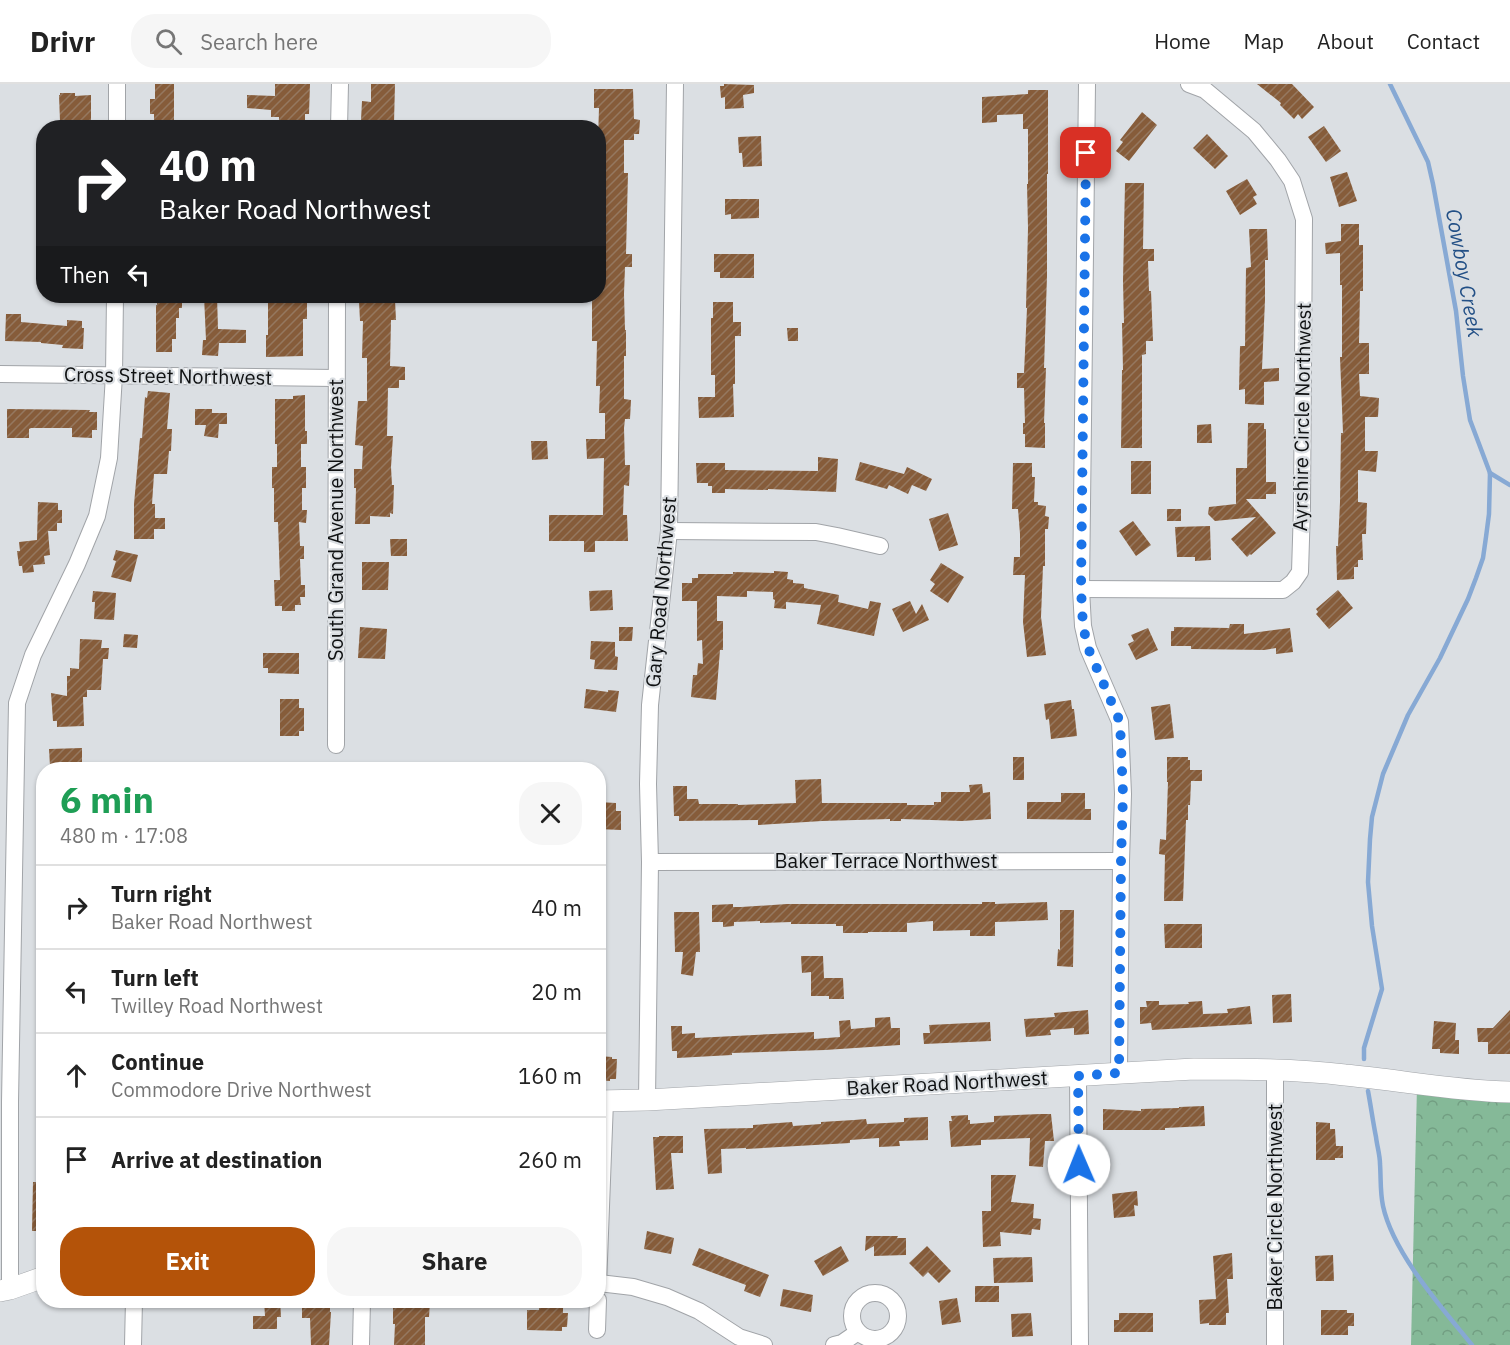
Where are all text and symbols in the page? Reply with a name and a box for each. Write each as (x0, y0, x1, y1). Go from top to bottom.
search box (131, 14, 551, 68)
text: Drivr (30, 23, 95, 60)
icon: search (152, 25, 185, 58)
text: Search here (200, 27, 318, 56)
text: Home (1154, 27, 1211, 55)
text: Map (1244, 27, 1284, 55)
text: About (1317, 27, 1374, 55)
text: Contact (1407, 27, 1480, 55)
pin (1060, 127, 1111, 178)
icon: arrive (1069, 136, 1102, 169)
text: 40 m (159, 138, 257, 193)
icon: right (60, 144, 138, 222)
text: Baker Road Northwest (159, 191, 431, 226)
water label: Cowboy Creek (1440, 206, 1490, 340)
icon: left (122, 258, 155, 291)
text: Then (60, 260, 110, 289)
street label: Ayrshire Circle Northwest (1286, 302, 1317, 532)
street label: Cross Street Northwest (64, 360, 272, 391)
street label: South Grand Avenue Northwest (322, 379, 349, 661)
street label: Gary Road Northwest (639, 495, 682, 688)
text: 6 min (60, 776, 154, 823)
button: close (519, 782, 582, 845)
text: 480 m · 17:08 (60, 822, 188, 849)
street label: Baker Terrace Northwest (775, 847, 997, 874)
text: Turn right (111, 879, 212, 908)
icon: right (60, 891, 93, 924)
text: 40 m (531, 893, 582, 922)
text: Baker Road Northwest (111, 908, 313, 935)
text: Turn left (111, 963, 199, 992)
icon: left (60, 975, 93, 1008)
text: 20 m (531, 977, 582, 1006)
text: Twilley Road Northwest (111, 992, 323, 1019)
text: Continue (111, 1047, 204, 1076)
icon: ahead (60, 1059, 93, 1092)
text: 160 m (518, 1061, 582, 1090)
street label: Baker Road Northwest (846, 1064, 1048, 1101)
text: Commodore Drive Northwest (111, 1076, 372, 1103)
street label: Baker Circle Northwest (1261, 1104, 1288, 1310)
position arrow (1047, 1133, 1111, 1197)
icon: arrive (60, 1143, 93, 1176)
text: Arrive at destination (111, 1145, 322, 1174)
text: 260 m (518, 1145, 582, 1174)
button: Exit (60, 1227, 315, 1296)
button: Share (327, 1227, 582, 1296)

